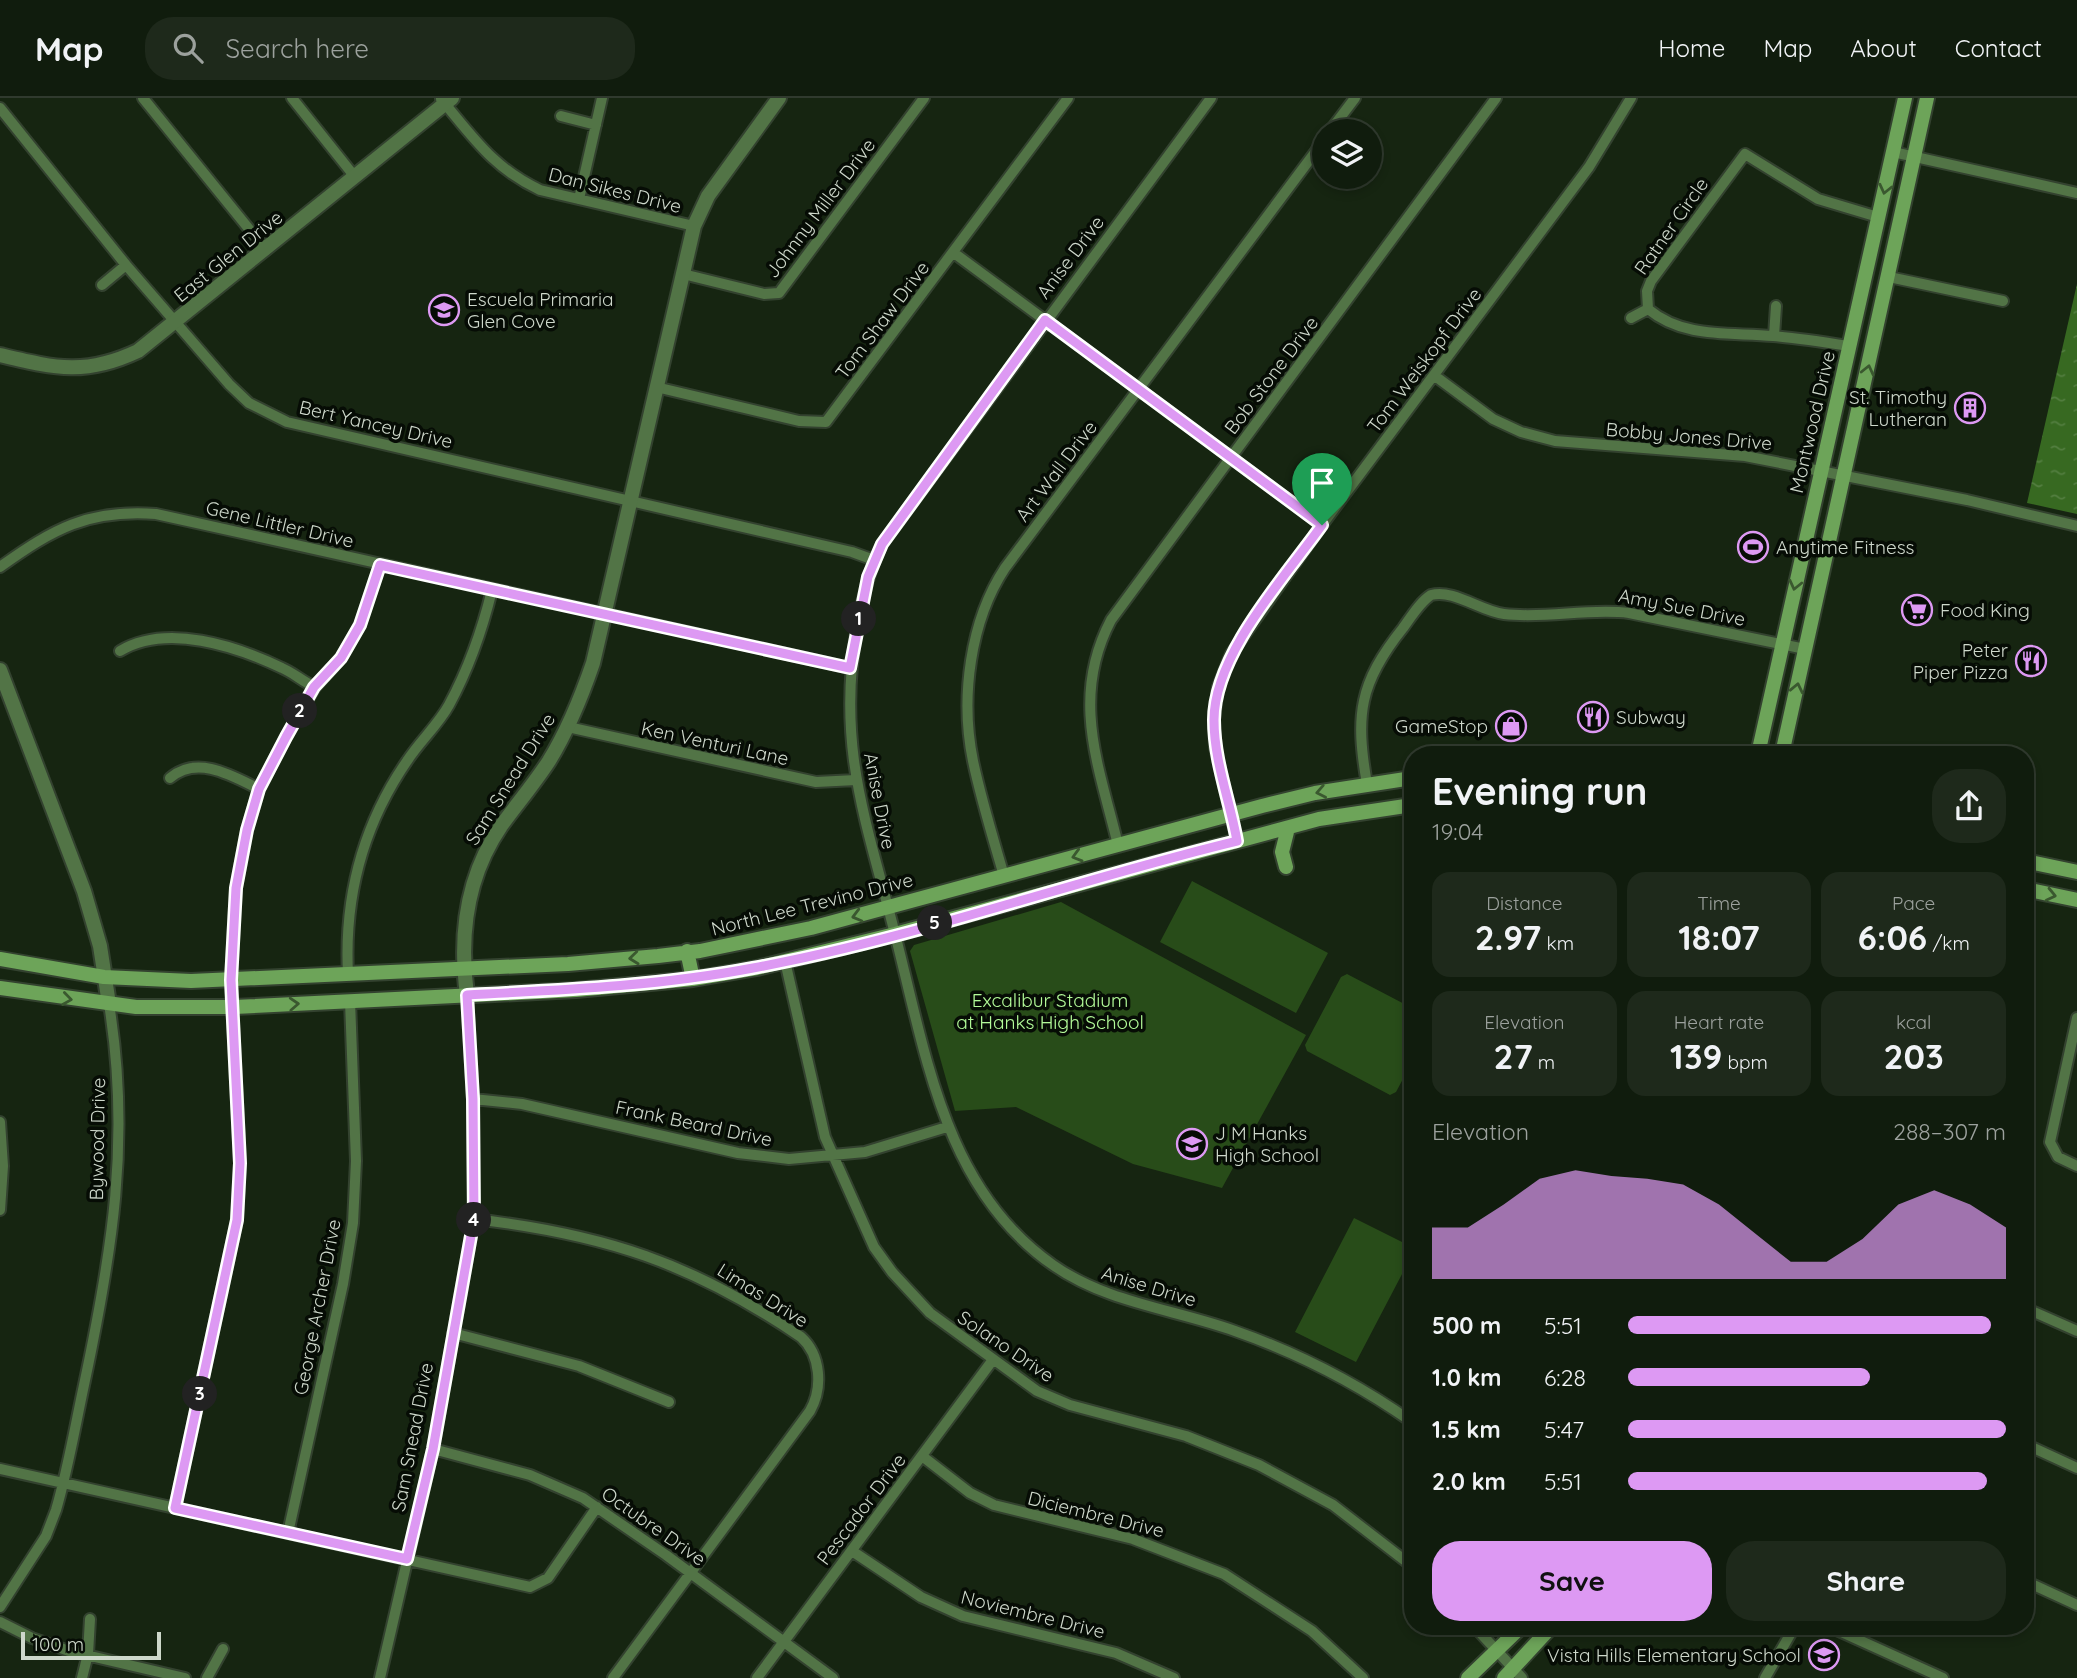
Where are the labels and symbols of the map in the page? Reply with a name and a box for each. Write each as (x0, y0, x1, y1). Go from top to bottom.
street label: Johnny Miller Drive (760, 134, 880, 282)
street label: Dan Sikes Drive (546, 162, 684, 218)
street label: Ratner Circle (1629, 173, 1713, 279)
one-way arrow (1878, 182, 1893, 194)
street label: East Glen Drive (169, 205, 287, 307)
street label: Anise Drive (1031, 211, 1109, 303)
street label: Tom Shaw Drive (830, 256, 934, 384)
street label: Tom Weiskopf Drive (1362, 283, 1486, 437)
place label: Escuela Primaria Glen Cove (467, 287, 614, 333)
school or university icon: Escuela Primaria Glen Cove (427, 293, 461, 327)
street label: Bob Stone Drive (1219, 311, 1323, 439)
street label: Montwood Drive (1784, 349, 1840, 495)
one-way arrow (1859, 364, 1874, 376)
place label: St. Timothy Lutheran (1849, 385, 1947, 431)
building icon: St. Timothy Lutheran (1953, 391, 1987, 425)
street label: Bert Yancey Drive (297, 395, 455, 453)
street label: Art Wall Drive (1010, 416, 1102, 526)
street label: Bobby Jones Drive (1605, 417, 1773, 455)
pin (1292, 453, 1352, 525)
street label: Gene Littler Drive (204, 495, 356, 553)
sports icon: Anytime Fitness (1736, 530, 1770, 564)
place label: Anytime Fitness (1776, 535, 1915, 559)
one-way arrow (1789, 579, 1804, 591)
street label: Amy Sue Drive (1617, 583, 1747, 631)
supermarket icon: Food King (1900, 593, 1934, 627)
place label: Food King (1940, 598, 2030, 622)
pin: 1 (842, 602, 876, 636)
place label: Peter Piper Pizza (1913, 638, 2009, 684)
restaurant icon: Peter Piper Pizza (2014, 644, 2048, 678)
one-way arrow (1788, 682, 1803, 694)
pin: 2 (282, 694, 318, 728)
restaurant icon: Subway (1576, 700, 1610, 734)
place label: Subway (1616, 705, 1686, 729)
street label: Sam Snead Drive (460, 709, 560, 849)
shop icon: GameStop (1494, 709, 1528, 743)
place label: GameStop (1395, 714, 1488, 738)
street label: Ken Venturi Lane (639, 716, 791, 770)
street label: Anise Drive (859, 751, 901, 851)
one-way arrow (1315, 784, 1327, 799)
one-way arrow (1071, 848, 1083, 863)
street label: North Lee Trevino Drive (709, 867, 915, 941)
one-way arrow (2045, 886, 2057, 901)
pin: 5 (918, 906, 953, 940)
one-way arrow (852, 908, 864, 922)
one-way arrow (629, 951, 640, 966)
park label: Excalibur Stadium at Hanks High School (956, 988, 1144, 1034)
one-way arrow (62, 991, 73, 1006)
one-way arrow (289, 997, 300, 1012)
street label: Bywood Drive (84, 1077, 110, 1201)
street label: Frank Beard Drive (613, 1095, 775, 1151)
place label: J M Hanks High School (1215, 1121, 1319, 1167)
school or university icon: J M Hanks High School (1175, 1127, 1209, 1161)
pin: 4 (456, 1202, 491, 1238)
street label: George Archer Drive (288, 1217, 346, 1397)
street label: Limas Drive (713, 1258, 813, 1332)
street label: Anise Drive (1099, 1260, 1199, 1312)
street label: Solano Drive (953, 1305, 1059, 1387)
street label: Sam Snead Drive (386, 1361, 438, 1513)
pin: 3 (182, 1376, 218, 1412)
street label: Pescador Drive (811, 1449, 911, 1569)
street label: Octubre Drive (597, 1481, 711, 1571)
street label: Diciembre Drive (1025, 1485, 1167, 1543)
street label: Noviembre Drive (959, 1585, 1107, 1643)
scale bar (21, 1629, 161, 1661)
school or university icon: Vista Hills Elementary School (1807, 1638, 1841, 1672)
place label: Vista Hills Elementary School (1547, 1643, 1801, 1667)

